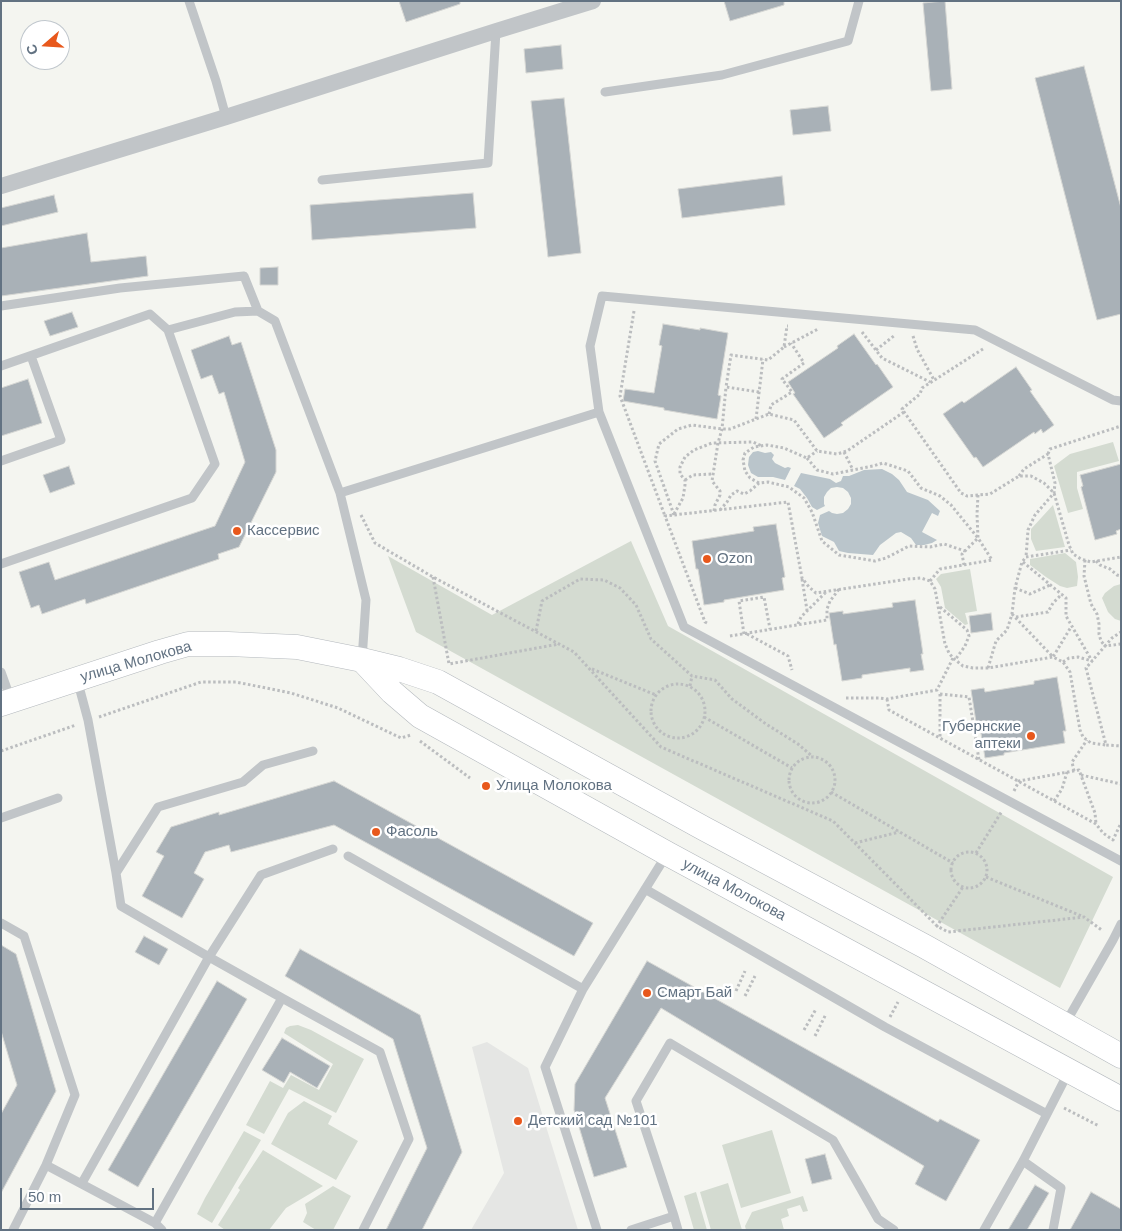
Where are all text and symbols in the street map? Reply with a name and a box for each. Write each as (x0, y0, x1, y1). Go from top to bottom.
north arrow (20, 20, 70, 70)
text: С (23, 42, 41, 57)
place label: Кассервис (247, 522, 320, 540)
marker: Кассервис (231, 525, 243, 537)
place label: Ozon (717, 550, 753, 568)
marker: Ozon (701, 553, 713, 565)
street label: улица Молокова (78, 638, 194, 686)
place label: Губернские аптеки (942, 718, 1021, 753)
marker: Губернские аптеки (1025, 730, 1037, 742)
place label: Улица Молокова (496, 777, 612, 795)
marker: Улица Молокова (480, 780, 492, 792)
place label: Фасоль (386, 823, 438, 841)
marker: Фасоль (370, 826, 382, 838)
street label: улица Молокова (679, 855, 789, 925)
place label: Смарт Бай (657, 984, 732, 1002)
marker: Смарт Бай (641, 987, 653, 999)
place label: Детский сад №101 (528, 1112, 658, 1130)
marker: Детский сад №101 (512, 1115, 524, 1127)
scale bar (22, 1178, 156, 1210)
text: 50 m (28, 1188, 61, 1205)

